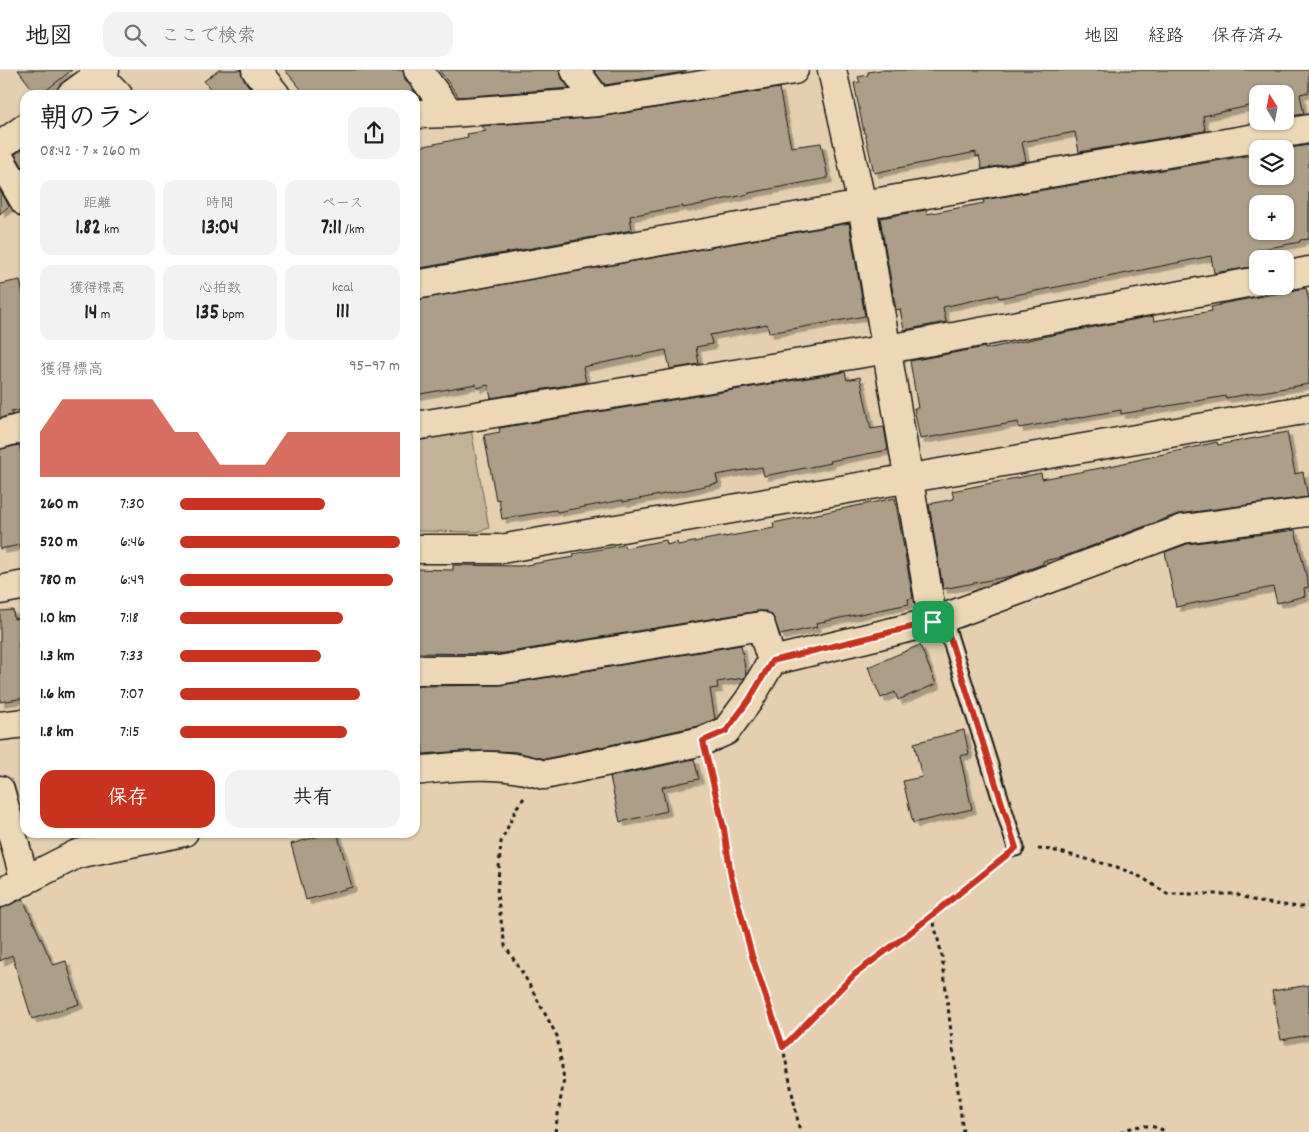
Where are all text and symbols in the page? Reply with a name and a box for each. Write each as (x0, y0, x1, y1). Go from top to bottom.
search box (103, 12, 453, 57)
text: 地図 (25, 21, 73, 55)
icon: search (121, 21, 149, 49)
text: ここで検索 (161, 24, 256, 51)
text: 地図 (1084, 25, 1120, 50)
text: 経路 (1148, 25, 1184, 50)
text: 保存済み (1212, 25, 1284, 50)
north arrow (1249, 85, 1294, 130)
map controls (1249, 85, 1294, 295)
text: 朝のラン (40, 101, 152, 141)
button: share (348, 107, 400, 159)
text: 08:42 · 7 × 260 m (40, 140, 140, 163)
button: layers (1249, 140, 1294, 185)
text: 距離 (83, 194, 111, 214)
text: 時間 (206, 194, 234, 214)
text: ペース (322, 194, 363, 214)
button: + (1249, 195, 1294, 240)
text: 1.82 (75, 214, 101, 244)
text: 13:04 (201, 214, 239, 244)
text: 7:11 (321, 214, 342, 244)
text: km (101, 220, 119, 240)
text: /km (342, 220, 364, 240)
button: − (1249, 250, 1294, 295)
text: kcal (332, 278, 353, 298)
text: 獲得標高 (69, 279, 125, 299)
text: 心拍数 (199, 279, 241, 299)
text: 111 (336, 298, 350, 328)
text: 14 (84, 299, 98, 329)
text: 135 (195, 299, 219, 329)
text: m (98, 305, 110, 325)
text: bpm (219, 305, 244, 325)
text: 95–97 m (349, 355, 400, 378)
text: 獲得標高 (40, 359, 104, 382)
text: 260 m (40, 493, 78, 516)
text: 7:30 (120, 493, 145, 516)
text: 520 m (40, 531, 78, 554)
text: 6:46 (120, 531, 145, 554)
text: 780 m (40, 569, 76, 592)
text: 6:49 (120, 569, 144, 592)
pin (912, 601, 954, 643)
text: 1.0 km (40, 607, 76, 630)
text: 7:18 (120, 607, 139, 630)
icon: arrive (919, 608, 947, 636)
text: 1.3 km (40, 645, 74, 668)
text: 7:33 (120, 645, 143, 668)
text: 1.6 km (40, 683, 75, 706)
text: 7:07 (120, 683, 144, 706)
text: 1.8 km (40, 721, 74, 744)
text: 7:15 (120, 721, 140, 744)
button: 保存 (40, 770, 215, 828)
button: 共有 (225, 770, 400, 828)

